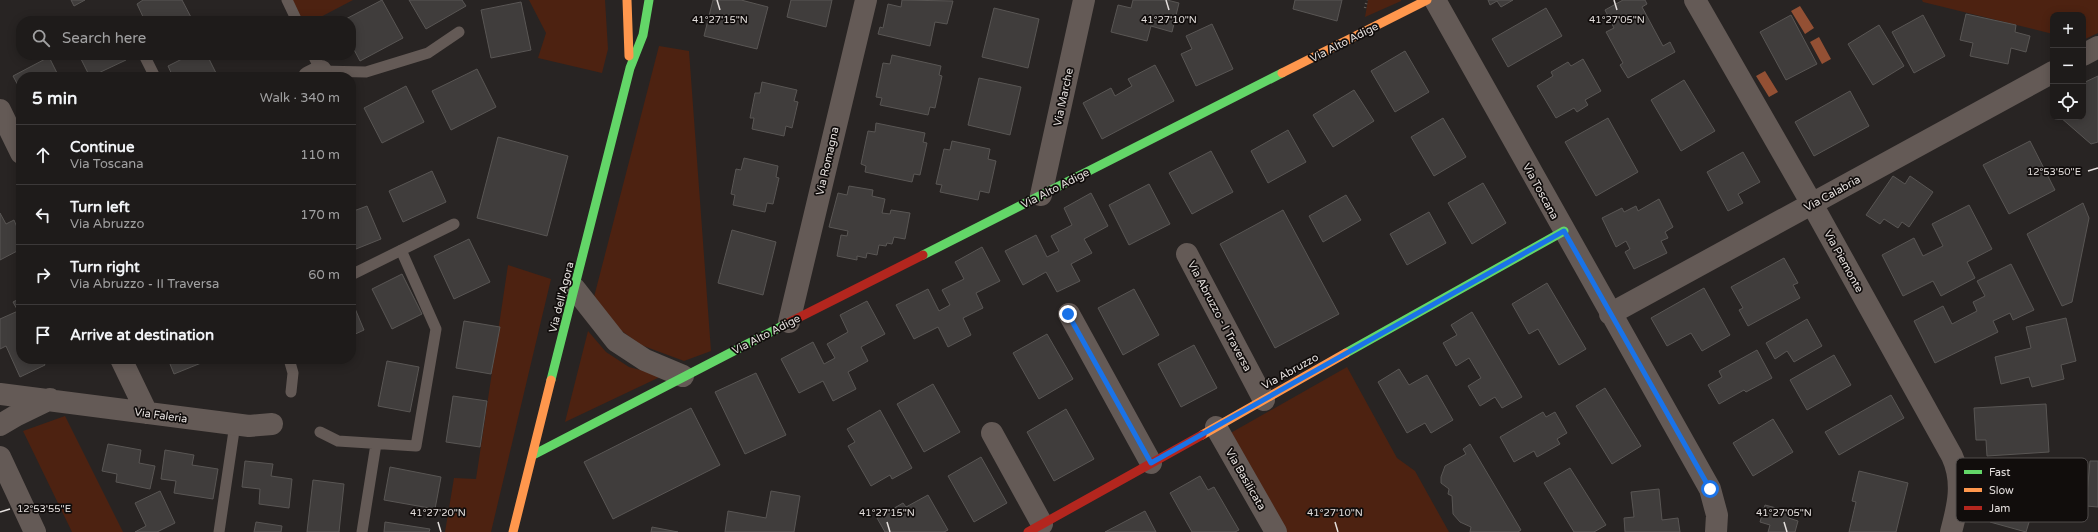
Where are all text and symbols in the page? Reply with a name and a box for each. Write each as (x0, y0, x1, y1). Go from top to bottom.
map controls (2050, 12, 2086, 120)
button: + (2050, 12, 2086, 48)
text: 41°27'15"N (692, 14, 748, 26)
text: 41°27'10"N (1141, 14, 1197, 26)
text: 41°27'05"N (1589, 14, 1645, 26)
search box (16, 16, 356, 60)
street label: Via Alto Adige (1308, 20, 1380, 65)
icon: search (30, 27, 52, 49)
text: Search here (62, 29, 146, 47)
button: − (2050, 48, 2086, 84)
street label: Via Marche (1051, 67, 1076, 127)
button: locate (2050, 84, 2086, 120)
text: 5 min (32, 88, 77, 109)
text: Walk · 340 m (260, 90, 340, 106)
street label: Via Romagna (813, 126, 842, 197)
text: Continue (70, 138, 134, 156)
icon: ahead (32, 144, 54, 166)
text: 110 m (300, 147, 340, 163)
text: Via Toscana (70, 156, 144, 172)
street label: Via Toscana (1520, 161, 1561, 222)
street label: Via Alto Adige (1019, 166, 1091, 211)
text: 12°53'50"E (2027, 166, 2081, 178)
street label: Via Calabria (1802, 173, 1863, 214)
text: Turn left (70, 198, 130, 216)
icon: left (32, 204, 54, 226)
text: 170 m (300, 207, 340, 223)
text: Via Abruzzo (70, 216, 144, 232)
street label: Via Piemonte (1821, 228, 1866, 295)
text: Turn right (70, 258, 140, 276)
street label: Via Abruzzo - I Traversa (1185, 259, 1254, 374)
street label: Via dell'Agora (546, 260, 577, 334)
icon: right (32, 264, 54, 286)
text: 60 m (308, 267, 340, 283)
text: Via Abruzzo - II Traversa (70, 276, 219, 292)
route end (1059, 305, 1077, 323)
street label: Via Alto Adige (730, 312, 802, 357)
icon: arrive (32, 324, 54, 346)
text: Arrive at destination (70, 326, 214, 344)
street label: Via Abruzzo (1260, 350, 1321, 392)
street label: Via Faleria (134, 405, 188, 426)
street label: Via Basilicata (1223, 446, 1268, 512)
legend (1956, 458, 2088, 522)
text: Fast (1989, 466, 2010, 479)
route start (1701, 480, 1719, 498)
text: Slow (1989, 484, 2014, 497)
text: Jam (1989, 502, 2010, 515)
text: 12°53'55"E (17, 503, 71, 515)
text: 41°27'20"N (410, 507, 466, 519)
text: 41°27'15"N (859, 507, 915, 519)
text: 41°27'10"N (1307, 507, 1363, 519)
text: 41°27'05"N (1756, 507, 1812, 519)

